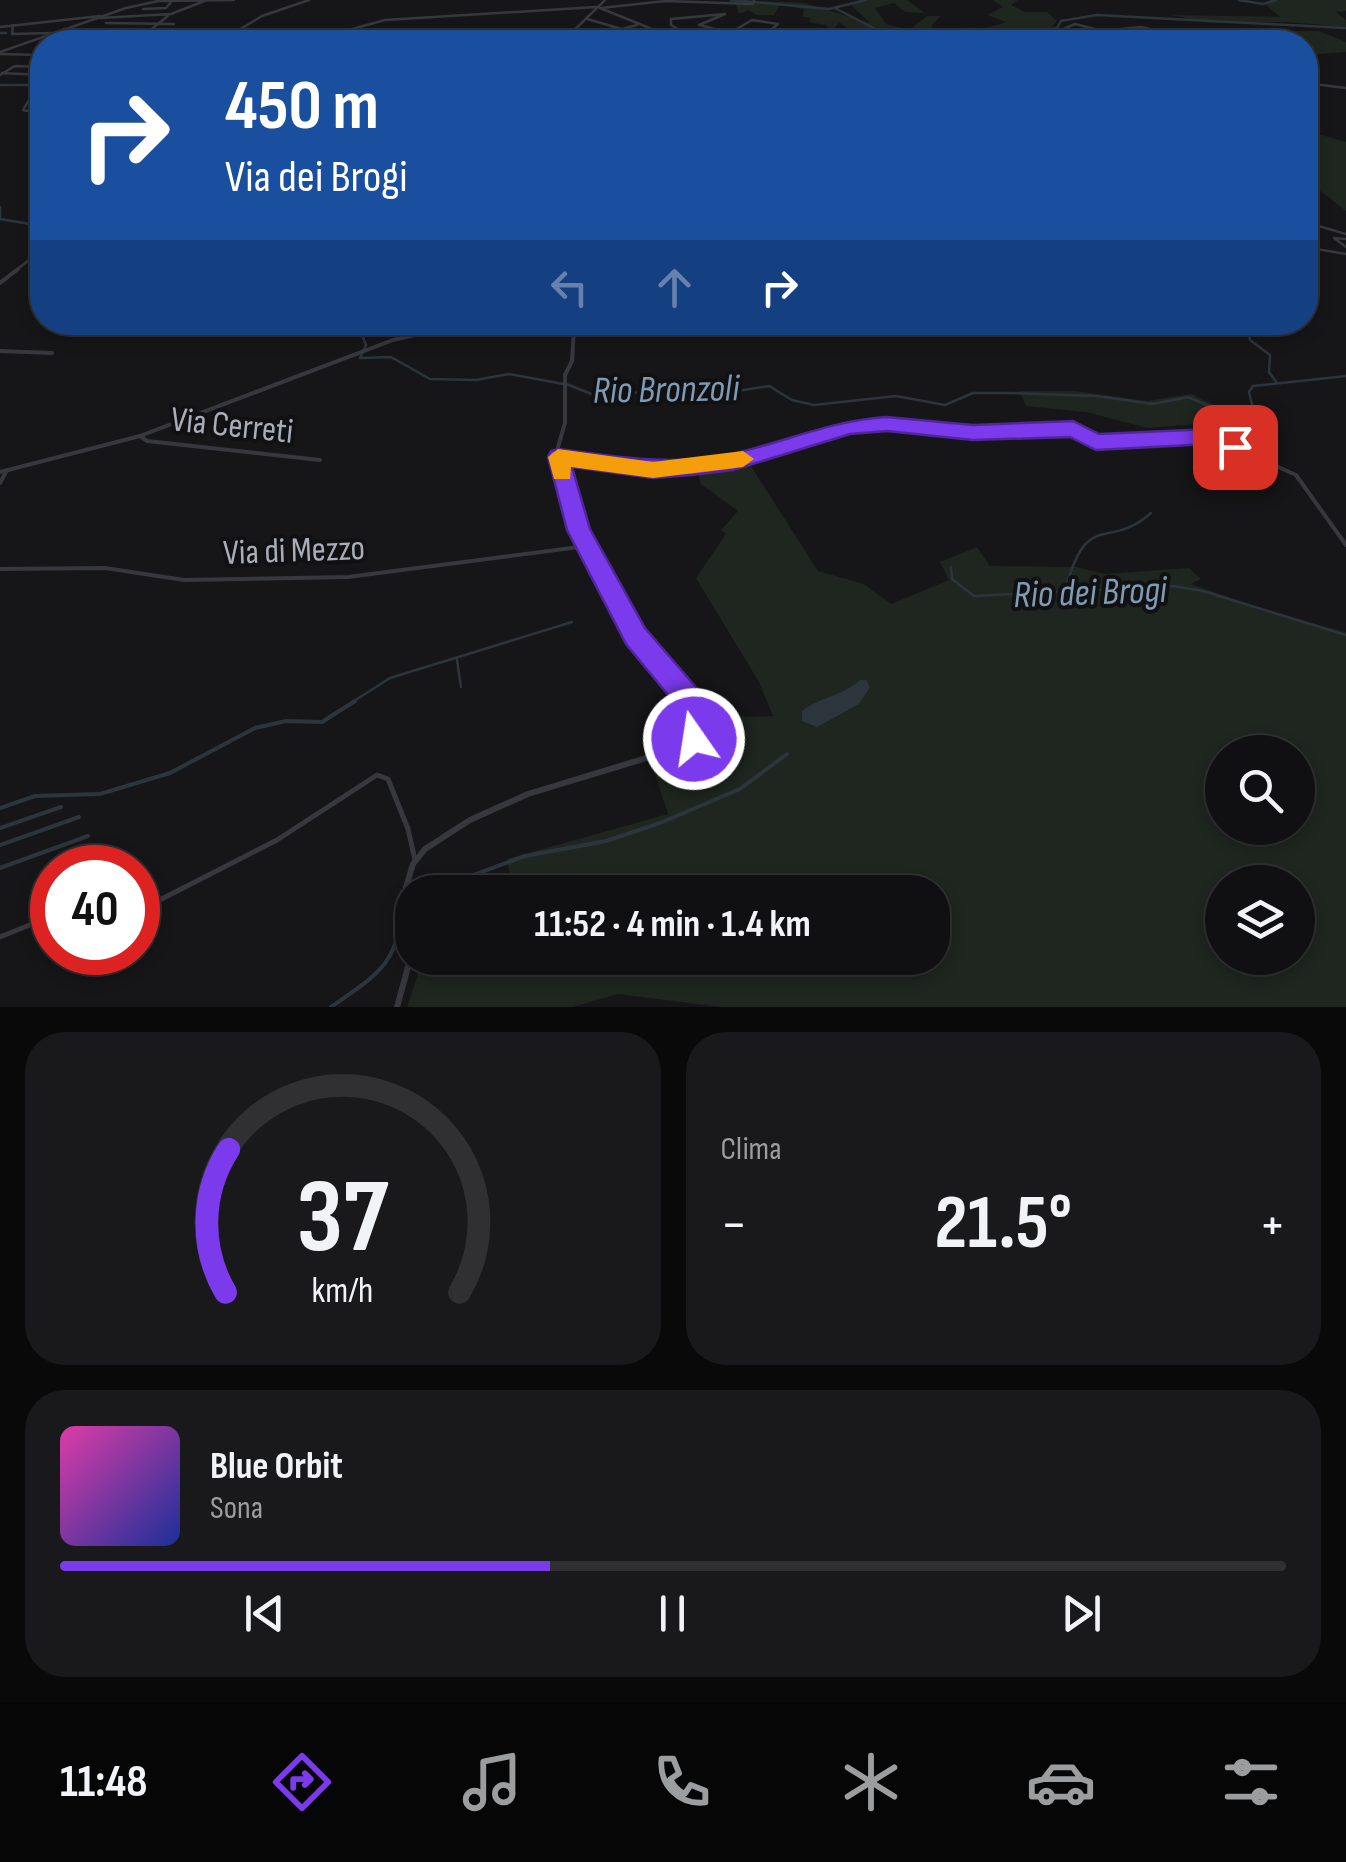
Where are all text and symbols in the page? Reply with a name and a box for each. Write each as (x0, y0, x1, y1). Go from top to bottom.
text: 450 m (225, 65, 379, 149)
icon: right (60, 70, 190, 200)
text: Via dei Brogi (225, 150, 408, 205)
icon: left (542, 260, 597, 315)
icon: ahead (647, 260, 702, 315)
icon: right (752, 260, 807, 315)
water label: Rio Bronzoli (592, 366, 741, 414)
street label: Via Cerreti (169, 398, 295, 454)
pin (1193, 405, 1278, 490)
icon: arrive (1208, 420, 1263, 475)
street label: Via di Mezzo (222, 527, 366, 575)
water label: Rio dei Brogi (1013, 568, 1168, 618)
position arrow (642, 687, 746, 791)
map controls (1205, 735, 1315, 975)
button: search (1205, 735, 1315, 845)
speed limit sign: 40 (30, 845, 160, 975)
button: layers (1205, 865, 1315, 975)
text: 11:52 · 4 min · 1.4 km (534, 902, 811, 947)
text: Clima (721, 1130, 781, 1169)
text: 37 (297, 1156, 389, 1281)
text: 21.5° (934, 1179, 1072, 1270)
text: − (721, 1192, 747, 1259)
text: + (1259, 1192, 1286, 1259)
text: km/h (312, 1270, 374, 1313)
text: Blue Orbit (210, 1444, 343, 1489)
text: Sona (210, 1489, 263, 1528)
icon: previous (237, 1586, 292, 1641)
icon: pause (645, 1586, 700, 1641)
icon: next (1054, 1586, 1109, 1641)
icon: directions (267, 1747, 337, 1817)
icon: music (457, 1747, 527, 1817)
icon: phone (647, 1747, 717, 1817)
icon: climate (836, 1747, 906, 1817)
icon: car (1026, 1747, 1096, 1817)
icon: filters (1216, 1747, 1286, 1817)
text: 11:48 (60, 1755, 147, 1810)

